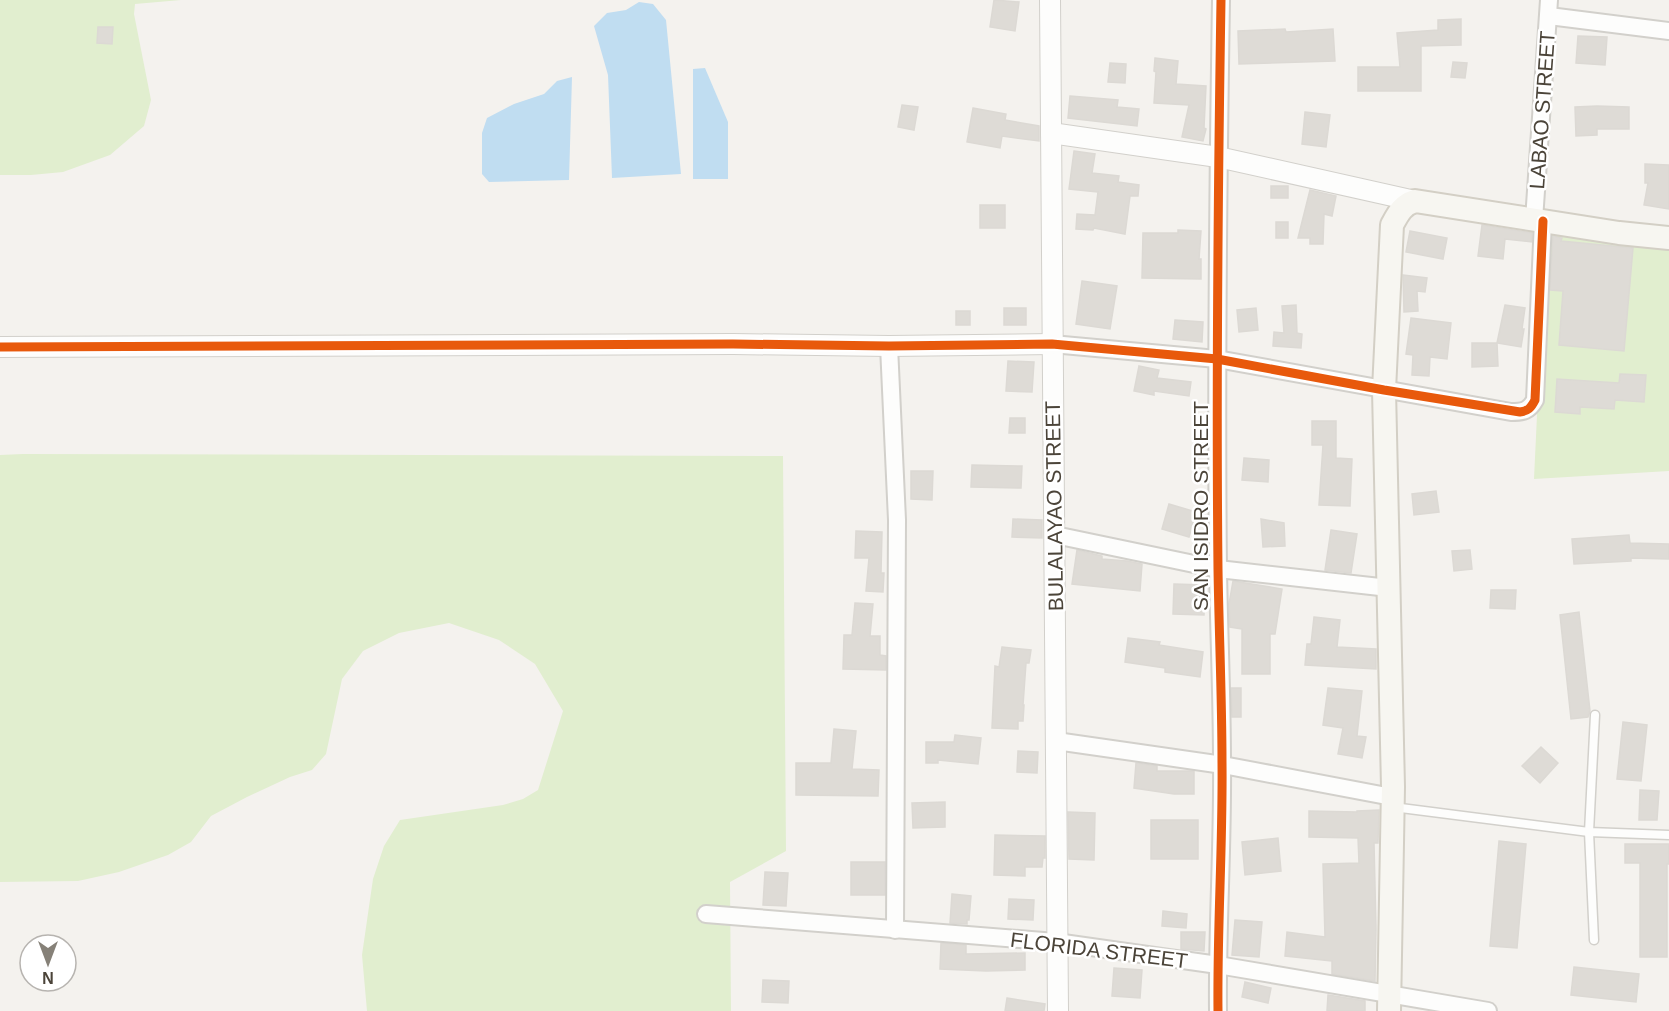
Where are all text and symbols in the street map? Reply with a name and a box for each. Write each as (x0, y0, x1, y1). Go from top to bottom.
street label: LABAO STREET (1525, 30, 1559, 190)
street label: BULALAYAO STREET (1041, 400, 1067, 611)
street label: SAN ISIDRO STREET (1189, 401, 1212, 611)
street label: FLORIDA STREET (1009, 928, 1189, 972)
north arrow (18, 933, 78, 993)
text: N (42, 969, 54, 986)

